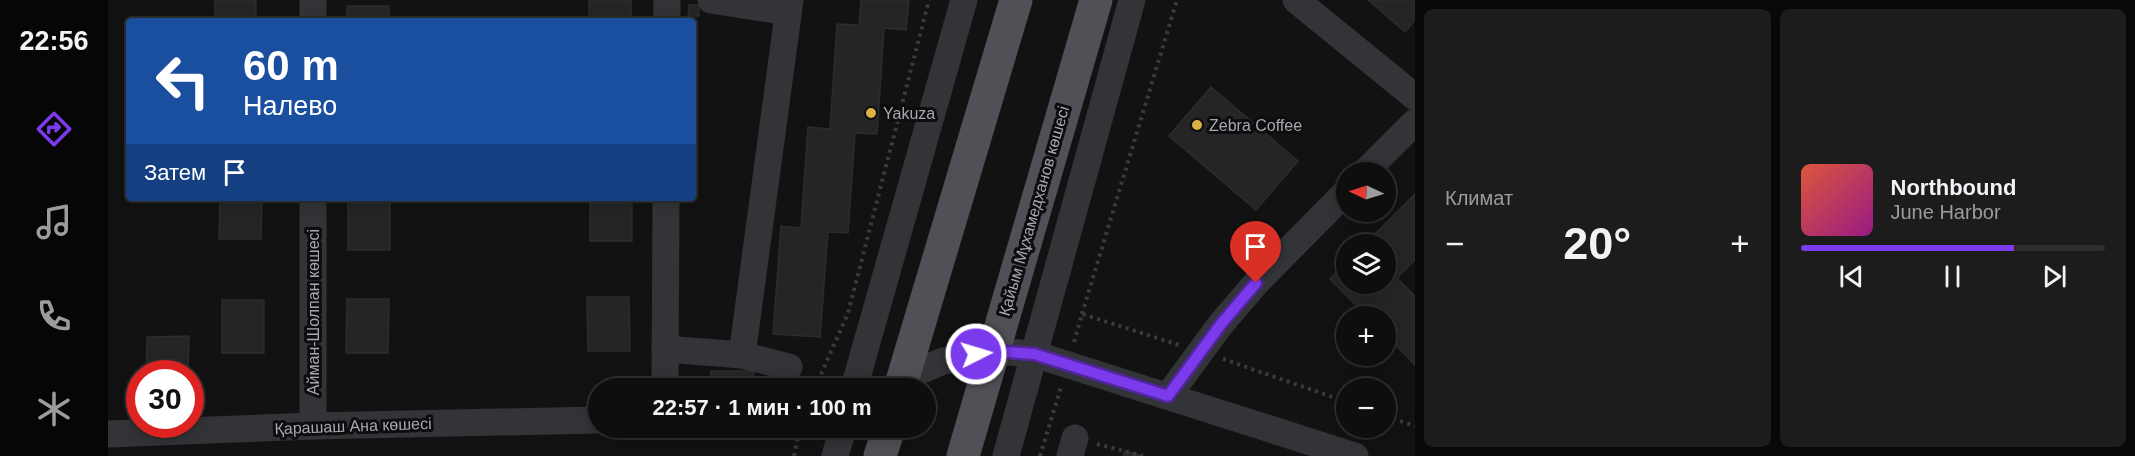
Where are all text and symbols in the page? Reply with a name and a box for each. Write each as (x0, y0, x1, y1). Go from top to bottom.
text: 22:56 (19, 26, 89, 56)
icon: left (144, 42, 222, 120)
text: 60 m (243, 42, 339, 89)
text: Налево (243, 91, 337, 121)
street label: Қайым Мұхамедханов көшесі (996, 104, 1072, 318)
place label: Yakuza (883, 105, 935, 122)
marker: Yakuza (864, 106, 878, 120)
icon: directions (33, 108, 75, 150)
place label: Zebra Coffee (1209, 117, 1302, 134)
marker: Zebra Coffee (1190, 118, 1204, 132)
icon: arrive (218, 156, 251, 189)
text: Затем (144, 160, 206, 185)
north arrow (1336, 162, 1396, 222)
map controls (1336, 162, 1396, 438)
text: Northbound (1891, 175, 2016, 200)
text: Климат (1445, 187, 1513, 209)
icon: music (33, 201, 75, 243)
text: June Harbor (1891, 201, 2001, 223)
text: 20° (1563, 218, 1631, 269)
pin (1230, 221, 1281, 283)
text: − (1445, 225, 1464, 262)
text: + (1730, 225, 1750, 262)
street label: Айман-Шолпан көшесі (305, 229, 322, 395)
icon: arrive (1239, 230, 1272, 263)
button: layers (1336, 234, 1396, 294)
icon: previous (1835, 260, 1868, 293)
icon: pause (1936, 260, 1969, 293)
icon: next (2038, 260, 2071, 293)
icon: phone (33, 295, 75, 337)
button: + (1336, 306, 1396, 366)
position arrow (944, 322, 1008, 386)
speed limit sign: 30 (126, 360, 204, 438)
button: − (1336, 378, 1396, 438)
icon: climate (33, 388, 75, 430)
text: 22:57 · 1 мин · 100 m (652, 395, 872, 420)
street label: Қарашаш Ана көшесі (274, 415, 432, 437)

